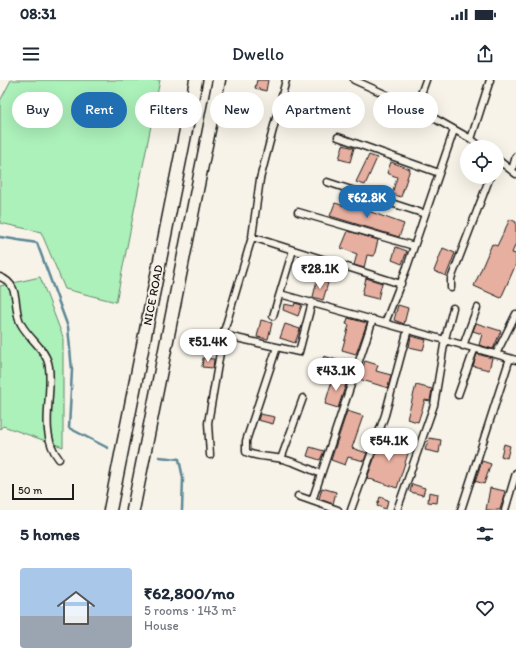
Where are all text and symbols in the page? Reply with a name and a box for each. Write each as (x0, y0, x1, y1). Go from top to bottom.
text: 08:31 (20, 5, 56, 23)
icon: menu (20, 43, 42, 65)
text: Dwello (232, 43, 284, 65)
icon: share (474, 43, 496, 65)
chip: Buy (12, 92, 63, 128)
chip: Rent (71, 92, 127, 128)
chip: Filters (135, 92, 202, 128)
chip: New (210, 92, 264, 128)
chip: Apartment (272, 92, 365, 128)
chip: House (373, 92, 438, 128)
map controls (460, 140, 504, 184)
button: locate (460, 140, 504, 184)
pin: ₹62.8K (334, 185, 400, 219)
text: ₹62.8K (348, 190, 386, 205)
pin: ₹28.1K (287, 256, 353, 290)
text: ₹28.1K (301, 261, 339, 276)
street label: NICE ROAD (140, 263, 166, 326)
pin: ₹51.4K (175, 329, 241, 363)
text: ₹51.4K (189, 334, 227, 349)
pin: ₹43.1K (303, 358, 369, 392)
text: ₹43.1K (317, 363, 355, 378)
pin: ₹54.1K (356, 428, 422, 462)
text: ₹54.1K (370, 433, 408, 448)
scale bar (12, 482, 74, 501)
text: 50 m (18, 484, 42, 497)
icon: filters (474, 523, 496, 545)
text: 5 homes (20, 524, 80, 544)
text: ₹62,800/mo (144, 583, 235, 603)
icon: home (52, 584, 100, 632)
icon: heart (474, 597, 496, 619)
text: 5 rooms · 143 m² (144, 603, 236, 618)
text: House (144, 618, 179, 633)

